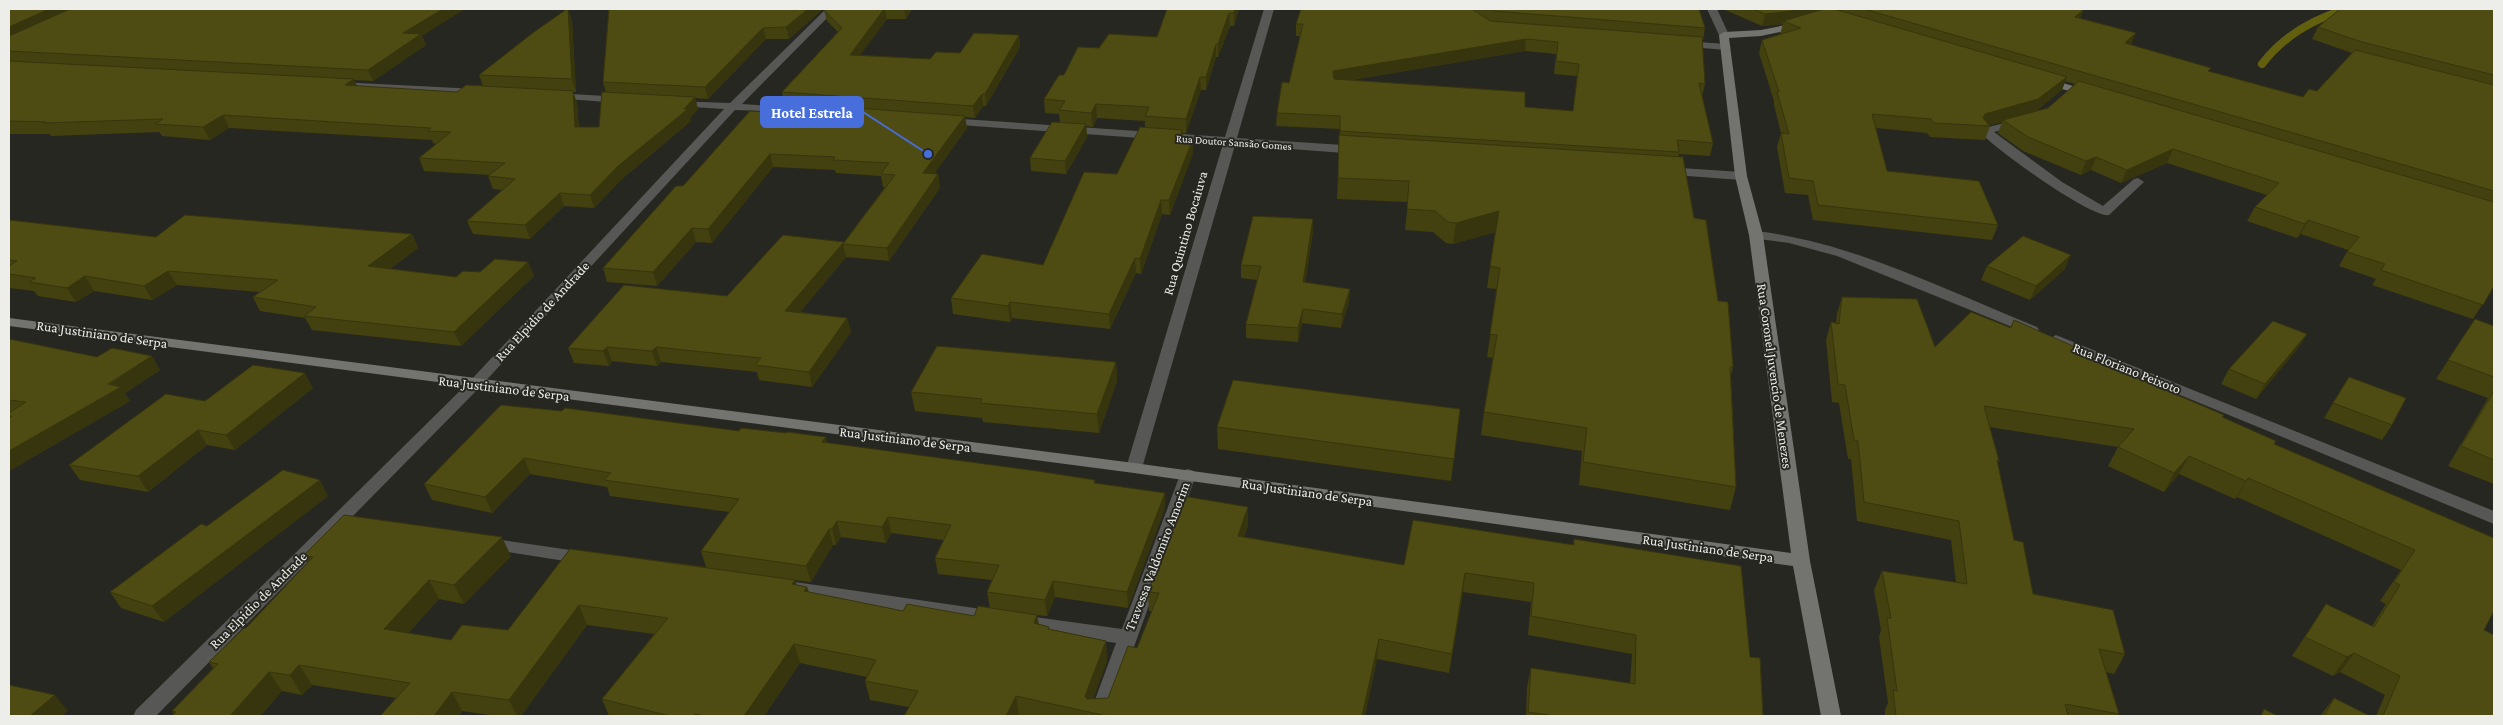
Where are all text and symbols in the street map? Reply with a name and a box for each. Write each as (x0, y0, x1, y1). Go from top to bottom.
callout: Hotel Estrela (761, 97, 863, 127)
text: Hotel Estrela (771, 105, 854, 121)
street label: Rua Doutor Sansão Gomes (1176, 132, 1292, 152)
street label: Rua Quintino Bocaiuva (1160, 169, 1211, 297)
street label: Rua Elpidio de Andrade (492, 258, 592, 364)
street label: Rua Coronel Juvencio de Menezes (1754, 282, 1796, 470)
street label: Rua Justiniano de Serpa (36, 317, 169, 351)
street label: Rua Floriano Peixoto (2071, 339, 2183, 397)
street label: Rua Justiniano de Serpa (438, 372, 571, 404)
street label: Rua Justiniano de Serpa (839, 423, 972, 455)
street label: Rua Justiniano de Serpa (1241, 475, 1374, 509)
street label: Travessa Valdomiro Amorim (1121, 479, 1193, 633)
street label: Rua Justiniano de Serpa (1642, 531, 1775, 565)
street label: Rua Elpidio de Andrade (206, 548, 310, 652)

